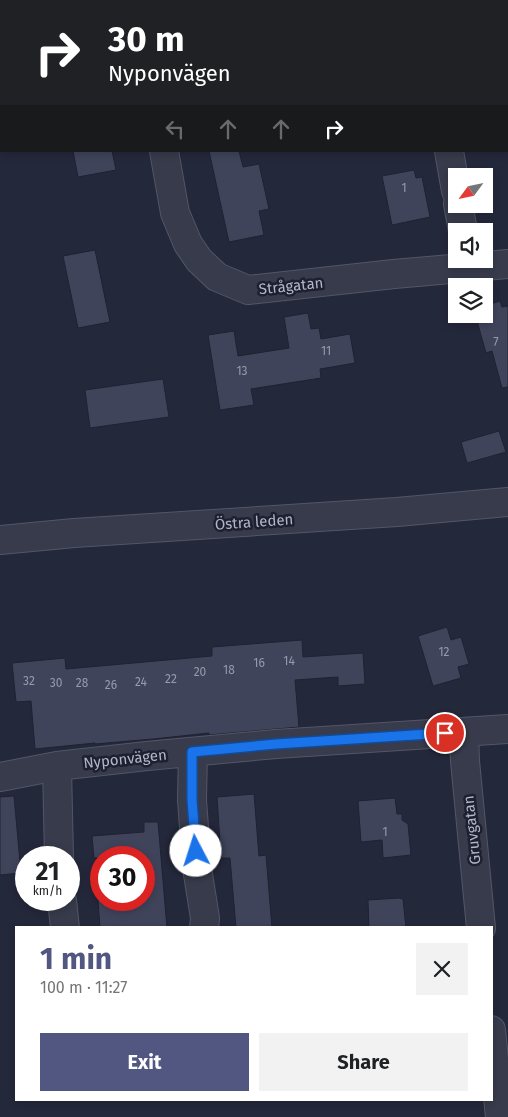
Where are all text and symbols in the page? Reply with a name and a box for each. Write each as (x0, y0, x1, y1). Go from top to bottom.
text: 30 m (108, 18, 185, 60)
icon: right (25, 20, 90, 85)
text: Nyponvägen (108, 60, 231, 87)
icon: left (161, 115, 189, 143)
icon: ahead (214, 115, 242, 143)
icon: ahead (267, 115, 295, 143)
icon: right (320, 115, 348, 143)
north arrow (448, 168, 492, 212)
map controls (448, 168, 493, 323)
house number: 1 (401, 181, 407, 195)
button: sound (448, 223, 493, 268)
street label: Strågatan (258, 274, 324, 298)
button: layers (448, 278, 493, 323)
house number: 7 (493, 335, 499, 349)
house number: 11 (321, 344, 331, 358)
house number: 13 (236, 364, 248, 378)
street label: Östra leden (214, 510, 294, 534)
house number: 12 (438, 645, 450, 659)
house number: 14 (283, 654, 295, 668)
house number: 16 (253, 656, 265, 670)
house number: 18 (223, 663, 235, 677)
house number: 20 (194, 665, 207, 679)
house number: 22 (165, 672, 177, 686)
house number: 32 (23, 674, 35, 688)
house number: 24 (135, 675, 148, 689)
house number: 30 (50, 676, 63, 690)
house number: 28 (76, 676, 89, 690)
house number: 26 (105, 678, 117, 692)
pin (424, 712, 466, 754)
icon: arrive (431, 719, 459, 747)
street label: Nyponvägen (82, 746, 168, 772)
street label: Gruvgatan (459, 795, 485, 865)
position arrow (169, 824, 221, 876)
house number: 1 (382, 825, 388, 839)
speed limit sign: 30 (90, 846, 155, 911)
text: 21 (36, 857, 59, 887)
text: km/h (33, 884, 62, 898)
text: 1 min (40, 941, 112, 977)
button: close (416, 943, 468, 995)
text: 100 m · 11:27 (40, 978, 127, 997)
button: Exit (40, 1033, 249, 1091)
button: Share (259, 1033, 468, 1091)

